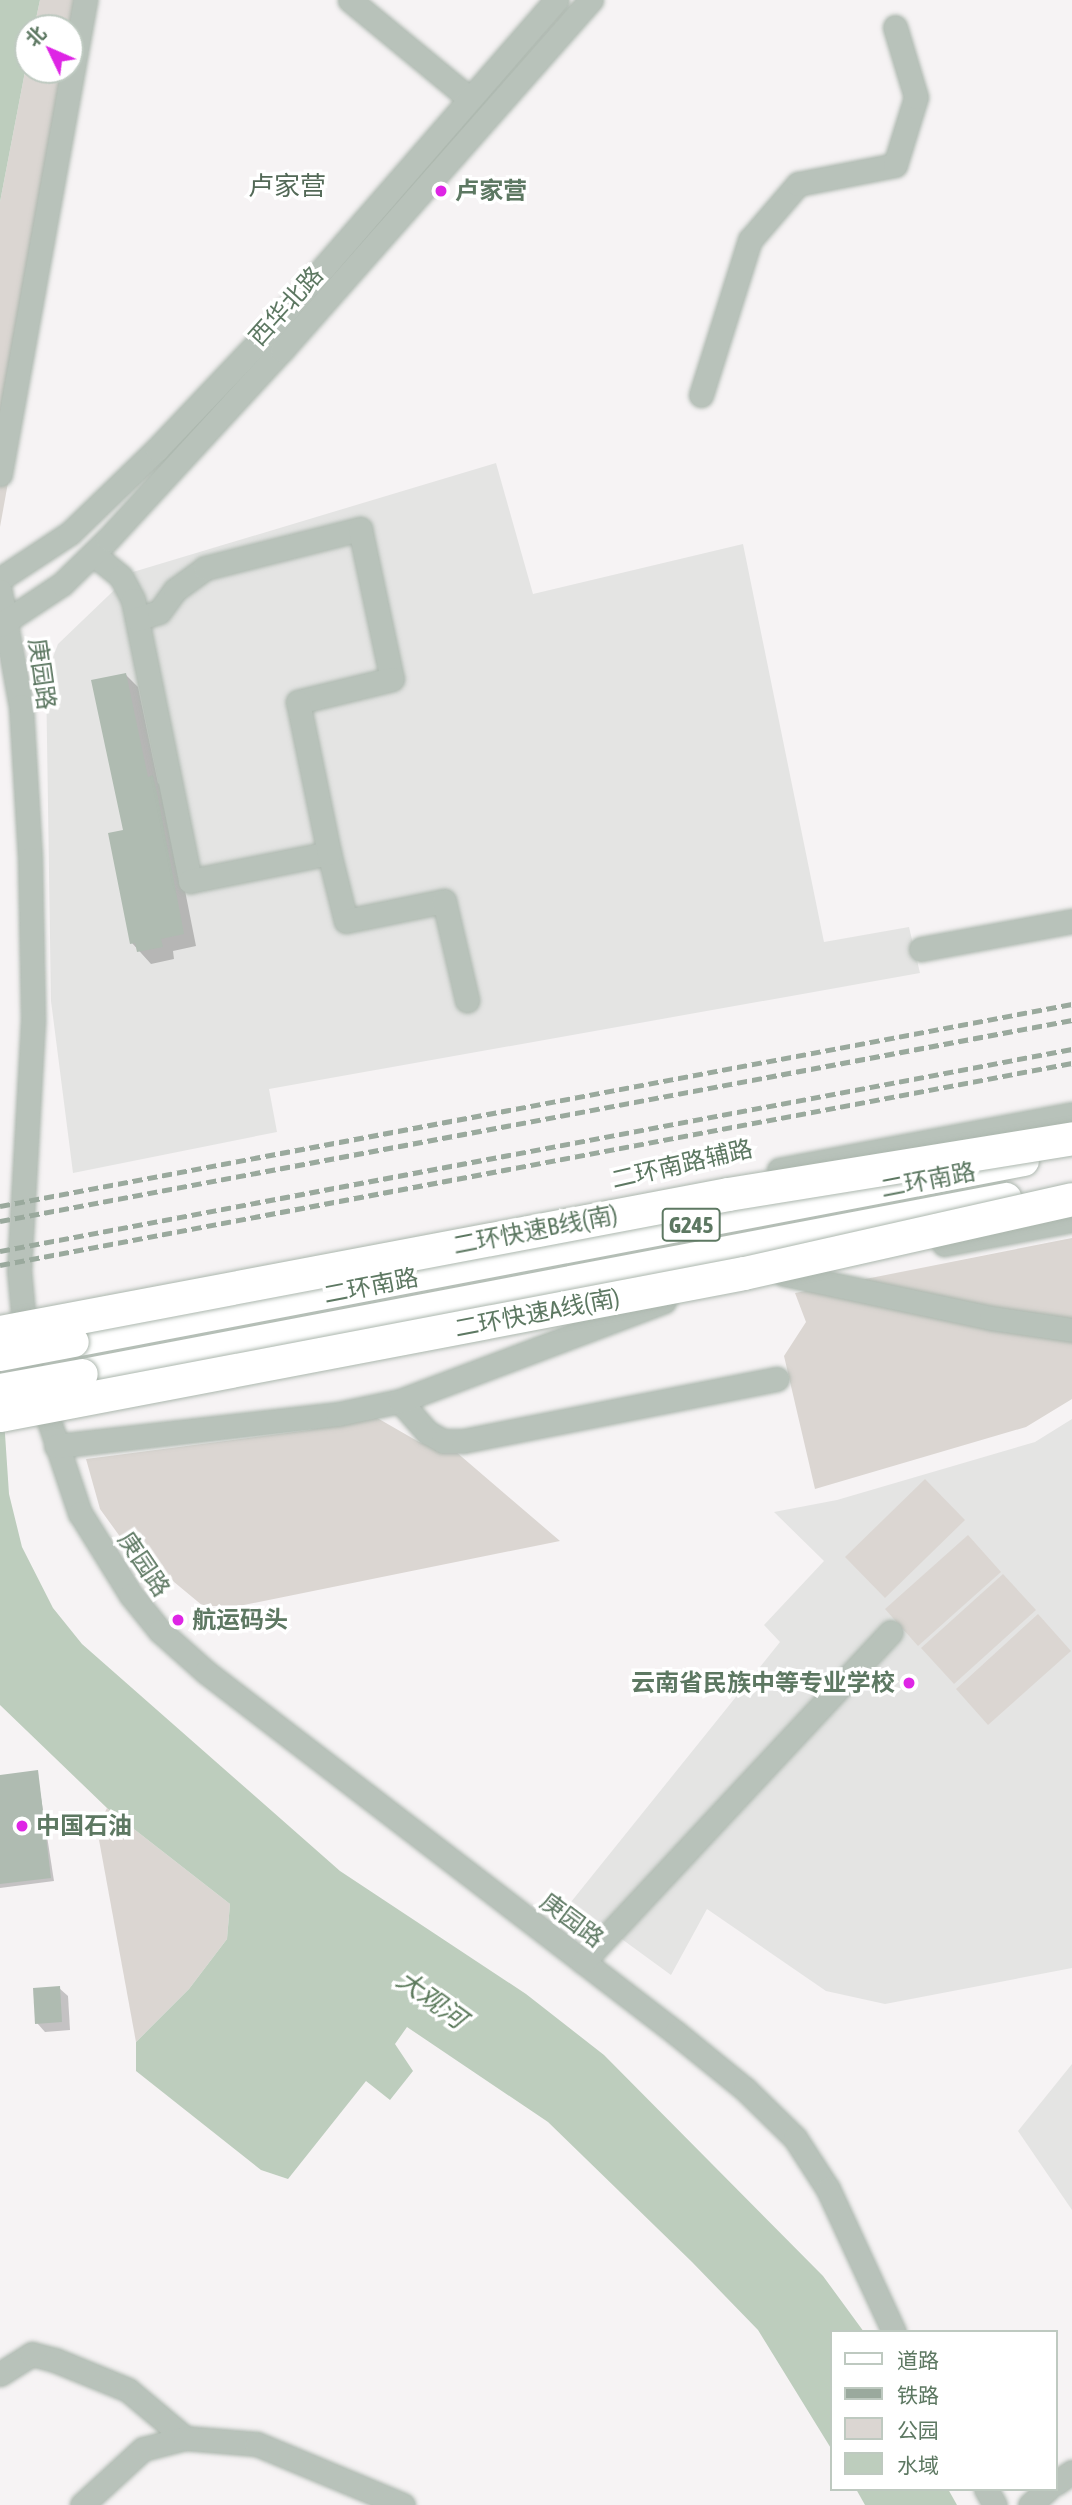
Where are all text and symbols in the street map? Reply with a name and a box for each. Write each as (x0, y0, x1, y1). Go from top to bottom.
north arrow (14, 14, 84, 84)
text: 北 (21, 21, 50, 50)
district label: 卢家营 (248, 171, 326, 203)
place label: 卢家营 (455, 177, 527, 205)
marker: 卢家营 (433, 183, 449, 199)
street label: 西华北路 (243, 261, 329, 351)
street label: 庚园路 (23, 636, 61, 712)
street label: 二环南路辅路 (609, 1134, 755, 1194)
street label: 二环南路 (878, 1157, 978, 1203)
street label: 二环快速B线(南) (450, 1200, 620, 1260)
road number: G245 (661, 1206, 721, 1244)
street label: 二环南路 (321, 1263, 421, 1309)
street label: 二环快速A线(南) (452, 1283, 622, 1343)
street label: 庚园路 (112, 1526, 176, 1602)
place label: 航运码头 (192, 1606, 288, 1634)
marker: 航运码头 (170, 1612, 186, 1628)
place label: 云南省民族中等专业学校 (631, 1669, 895, 1697)
marker: 云南省民族中等专业学校 (901, 1675, 917, 1691)
place label: 中国石油 (36, 1812, 132, 1840)
marker: 中国石油 (14, 1818, 30, 1834)
street label: 庚园路 (535, 1887, 609, 1953)
water label: 大观河 (390, 1964, 472, 2036)
legend (830, 2330, 1058, 2491)
text: 道路 (897, 2348, 939, 2372)
text: 铁路 (897, 2383, 939, 2407)
text: 公园 (897, 2418, 939, 2442)
text: 水域 (897, 2453, 939, 2477)

